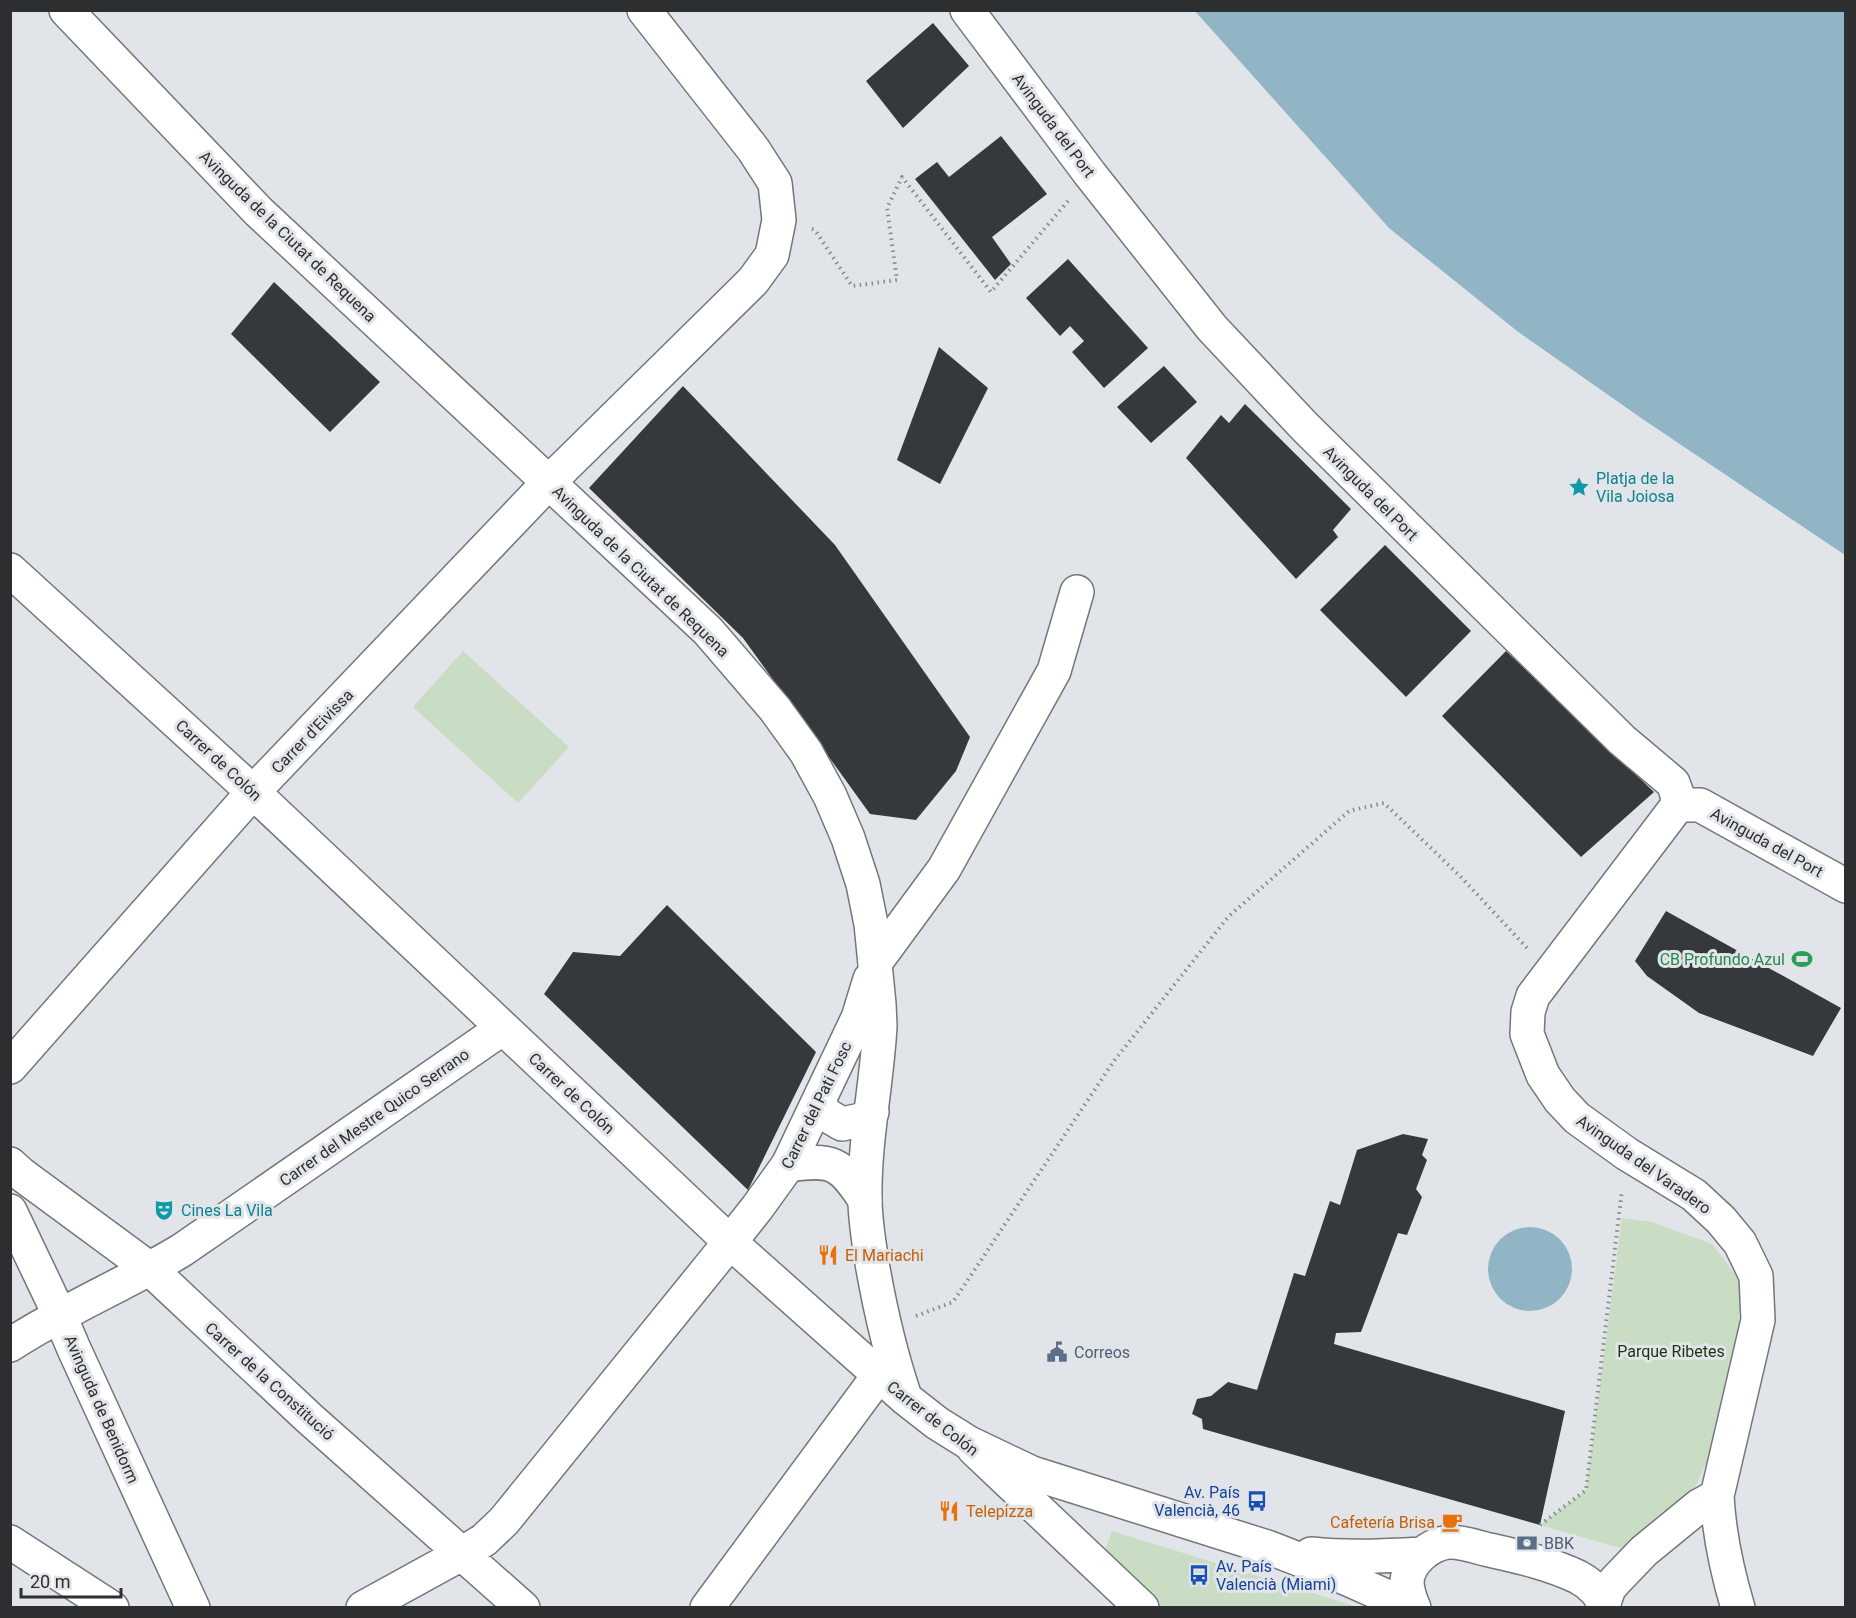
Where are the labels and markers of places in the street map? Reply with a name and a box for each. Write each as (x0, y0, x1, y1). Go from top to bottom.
place label: Platja de la Vila Joiosa (1596, 469, 1675, 506)
place icon: Platja de la Vila Joiosa (1567, 475, 1591, 499)
sports icon: CB Profundo Azul (1790, 947, 1814, 971)
place label: CB Profundo Azul (1660, 950, 1785, 969)
theatre icon: Cines La Vila (152, 1198, 176, 1222)
place label: Cines La Vila (181, 1201, 273, 1220)
restaurant icon: El Mariachi (816, 1243, 840, 1267)
place label: El Mariachi (845, 1246, 924, 1265)
public building icon: Correos (1045, 1340, 1069, 1364)
place label: Correos (1074, 1343, 1130, 1362)
place label: Av. País Valencià, 46 (1154, 1483, 1240, 1520)
bus stop icon: Av. País Valencià, 46 (1245, 1489, 1269, 1513)
restaurant icon: Telepizza (937, 1499, 961, 1523)
place label: Telepizza (966, 1502, 1033, 1521)
cafe icon: Cafetería Brisa (1440, 1510, 1464, 1534)
place label: Cafetería Brisa (1330, 1513, 1435, 1532)
bank icon: BBK (1515, 1531, 1539, 1555)
place label: BBK (1544, 1534, 1575, 1553)
place label: Av. País Valencià (Miami) (1216, 1557, 1336, 1594)
bus stop icon: Av. País Valencià (Miami) (1187, 1563, 1211, 1587)

